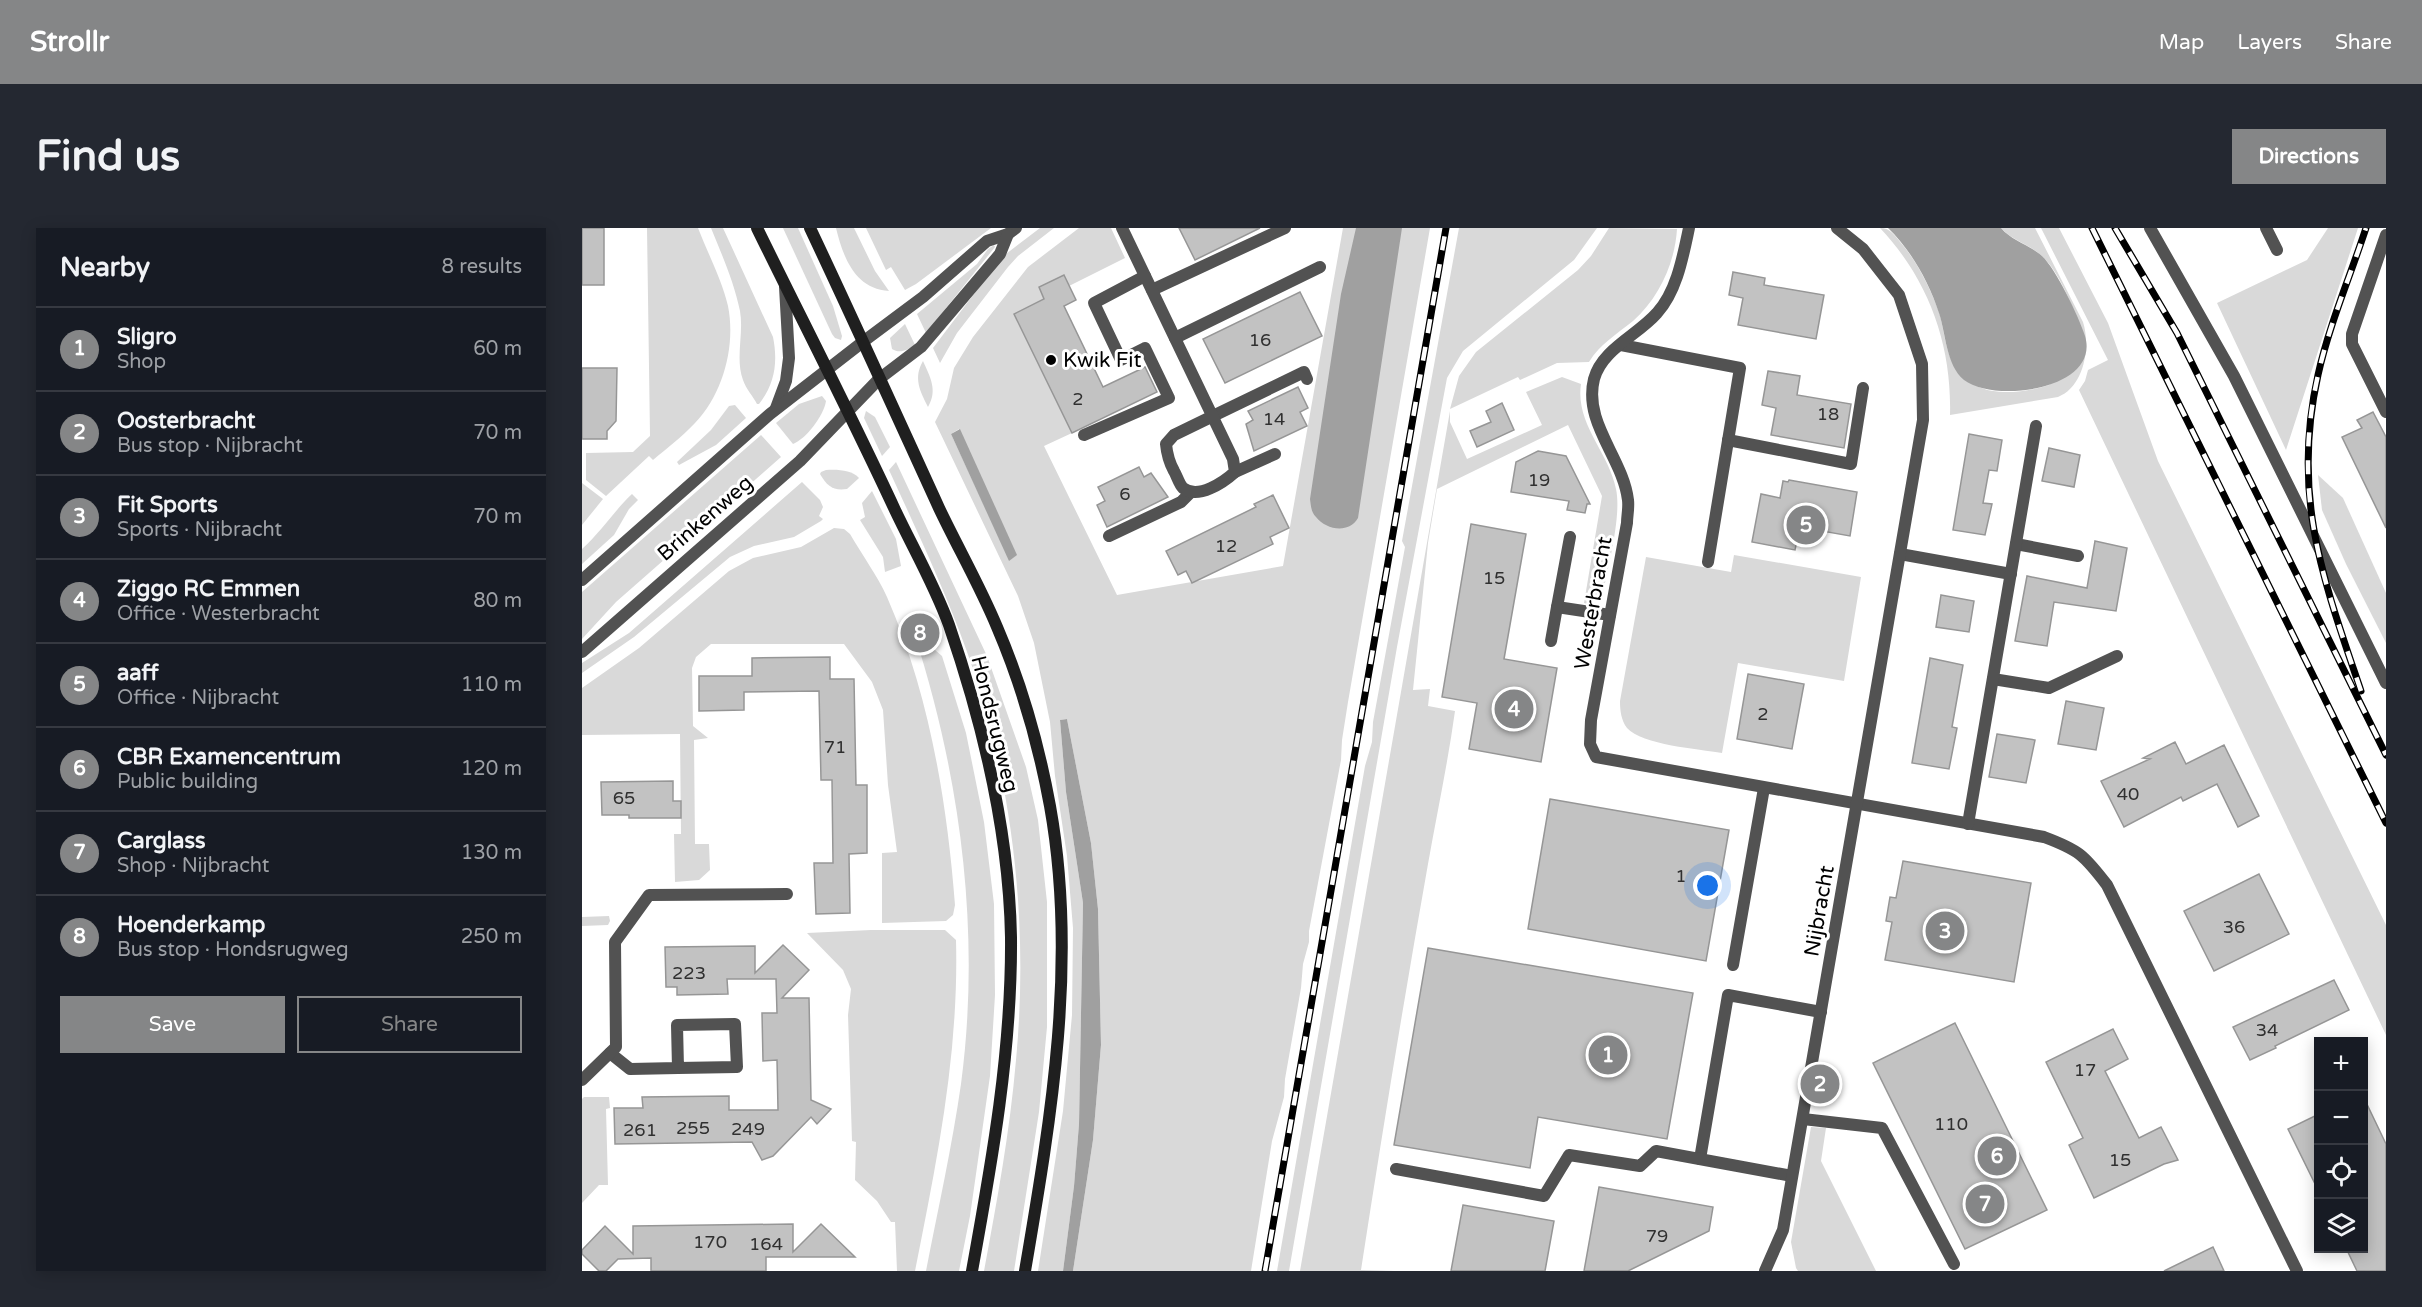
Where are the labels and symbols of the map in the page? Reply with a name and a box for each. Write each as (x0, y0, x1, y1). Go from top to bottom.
house number: 16 (1249, 329, 1271, 351)
place label: Kwik Fit (1063, 348, 1142, 373)
marker: Kwik Fit (1044, 353, 1058, 367)
house number: 2 (1072, 388, 1084, 410)
house number: 18 (1817, 403, 1839, 425)
house number: 14 (1263, 408, 1285, 430)
house number: 19 (1528, 469, 1550, 491)
street label: Brinkenweg (653, 470, 758, 566)
house number: 6 (1119, 483, 1131, 505)
pin: 5 (1786, 502, 1826, 548)
house number: 12 (1215, 535, 1237, 557)
street label: Westerbracht (1569, 535, 1618, 672)
house number: 15 (1483, 567, 1505, 589)
pin: 8 (900, 610, 940, 656)
street label: Hondsrugweg (965, 653, 1024, 795)
pin: 4 (1494, 686, 1534, 732)
house number: 2 (1757, 703, 1769, 725)
house number: 71 (824, 736, 846, 758)
house number: 40 (2117, 783, 2139, 805)
house number: 65 (613, 787, 635, 809)
street label: Nijbracht (1799, 864, 1840, 959)
house number: 1 (1675, 865, 1687, 887)
your location (1693, 871, 1722, 900)
pin: 3 (1926, 908, 1964, 954)
house number: 36 (2223, 916, 2245, 938)
house number: 223 (672, 962, 706, 984)
house number: 34 (2256, 1019, 2278, 1041)
pin: 1 (1588, 1032, 1628, 1078)
house number: 17 (2074, 1059, 2096, 1081)
pin: 2 (1800, 1062, 1840, 1106)
house number: 110 (1934, 1113, 1968, 1135)
house number: 255 (676, 1117, 710, 1139)
house number: 249 (731, 1118, 765, 1140)
house number: 261 (623, 1119, 657, 1141)
pin: 6 (1978, 1134, 2016, 1178)
house number: 15 (2109, 1149, 2131, 1171)
pin: 7 (1966, 1182, 2004, 1226)
house number: 79 (1646, 1225, 1668, 1247)
house number: 170 (693, 1231, 727, 1253)
house number: 164 (749, 1233, 783, 1255)

